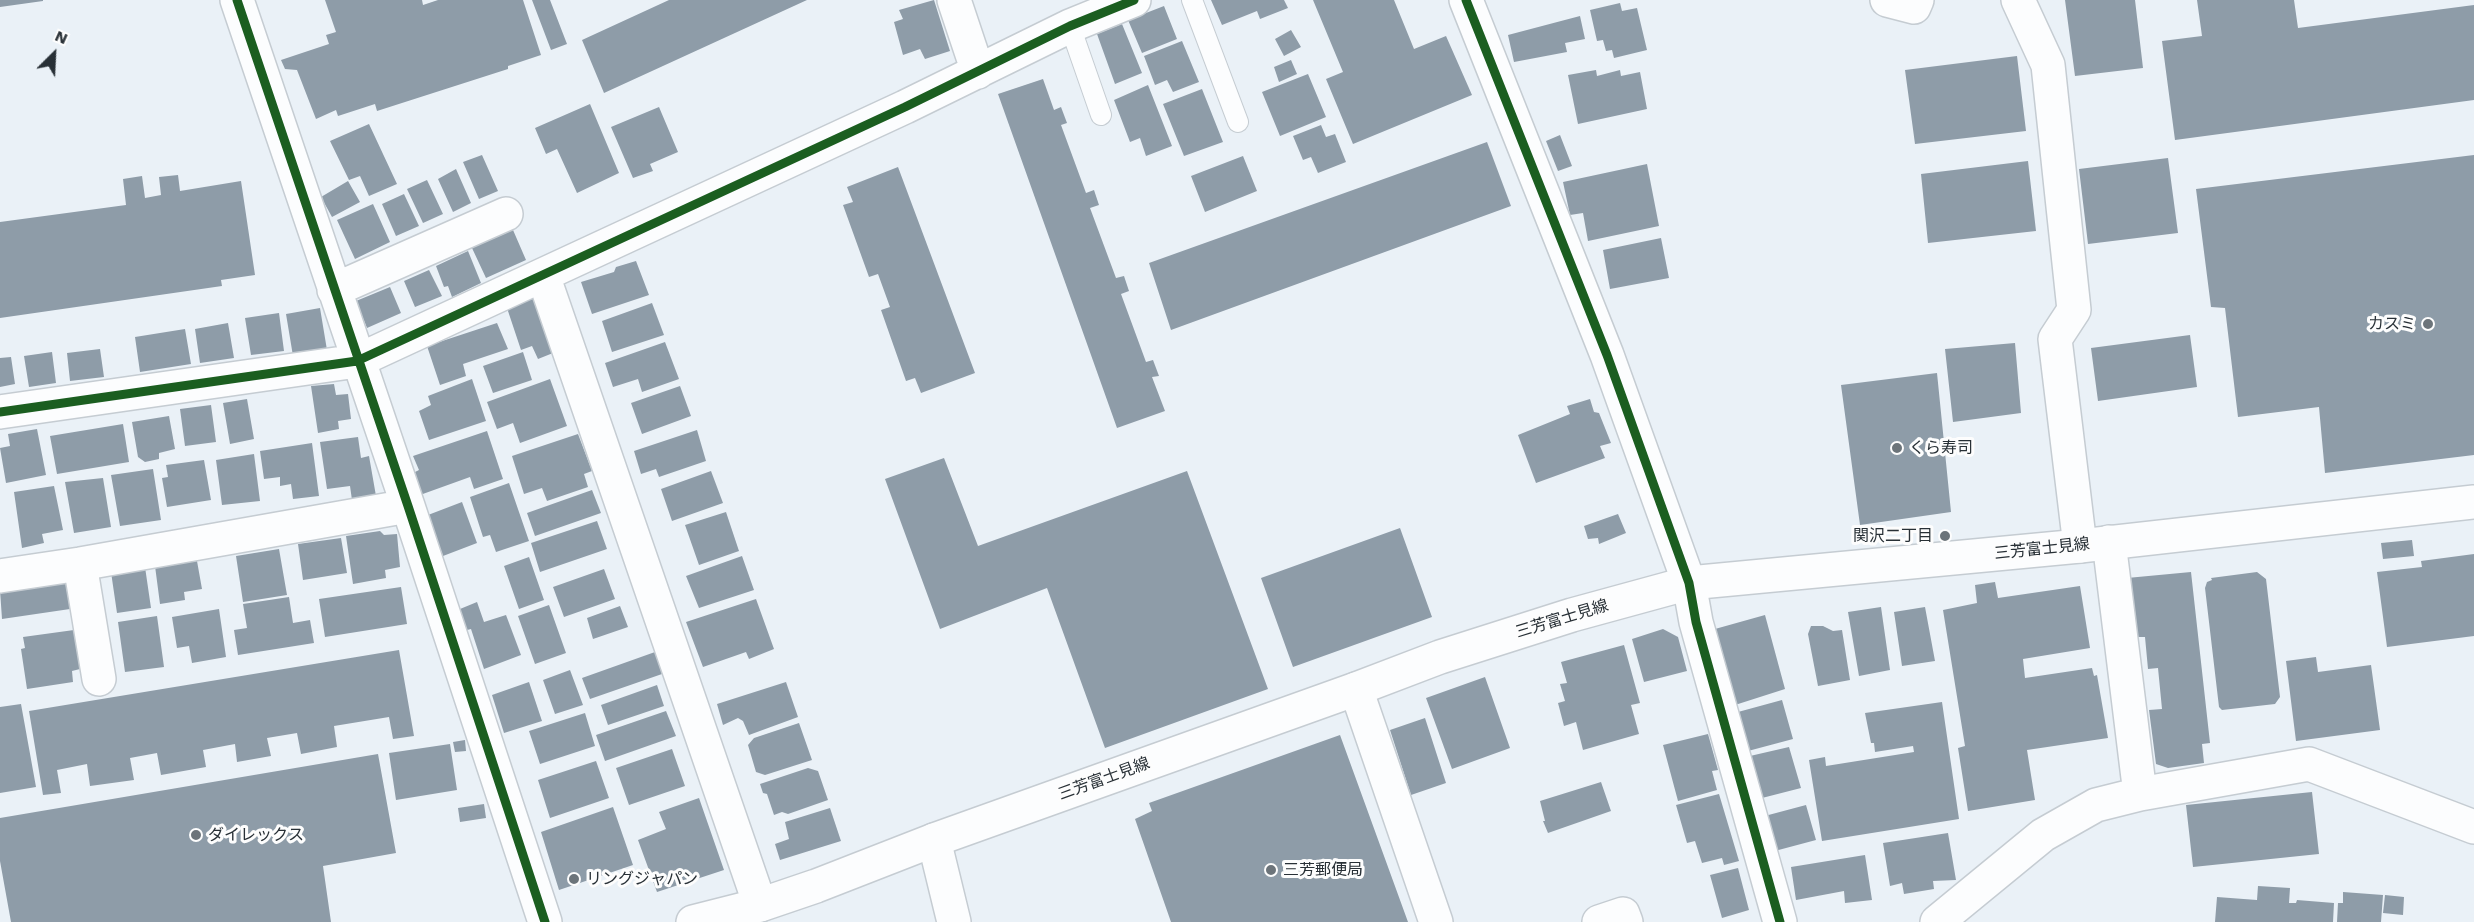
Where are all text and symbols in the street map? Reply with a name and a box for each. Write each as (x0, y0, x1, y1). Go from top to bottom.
north arrow (24, 24, 84, 84)
text: N (52, 26, 71, 48)
place label: カスミ (2368, 314, 2416, 334)
marker: カスミ (2421, 317, 2435, 331)
place label: くら寿司 (1909, 438, 1973, 458)
marker: くら寿司 (1890, 441, 1904, 455)
place label: 関沢二丁目 (1853, 526, 1933, 546)
marker: 関沢二丁目 (1938, 529, 1952, 543)
street label: 三芳富士見線 (1993, 534, 2091, 564)
street label: 三芳富士見線 (1513, 596, 1611, 642)
street label: 三芳富士見線 (1056, 754, 1152, 804)
place label: ダイレックス (208, 825, 304, 845)
marker: ダイレックス (189, 828, 203, 842)
place label: 三芳郵便局 (1283, 860, 1363, 880)
marker: 三芳郵便局 (1264, 863, 1278, 877)
place label: リングジャパン (586, 869, 698, 889)
marker: リングジャパン (567, 872, 581, 886)

